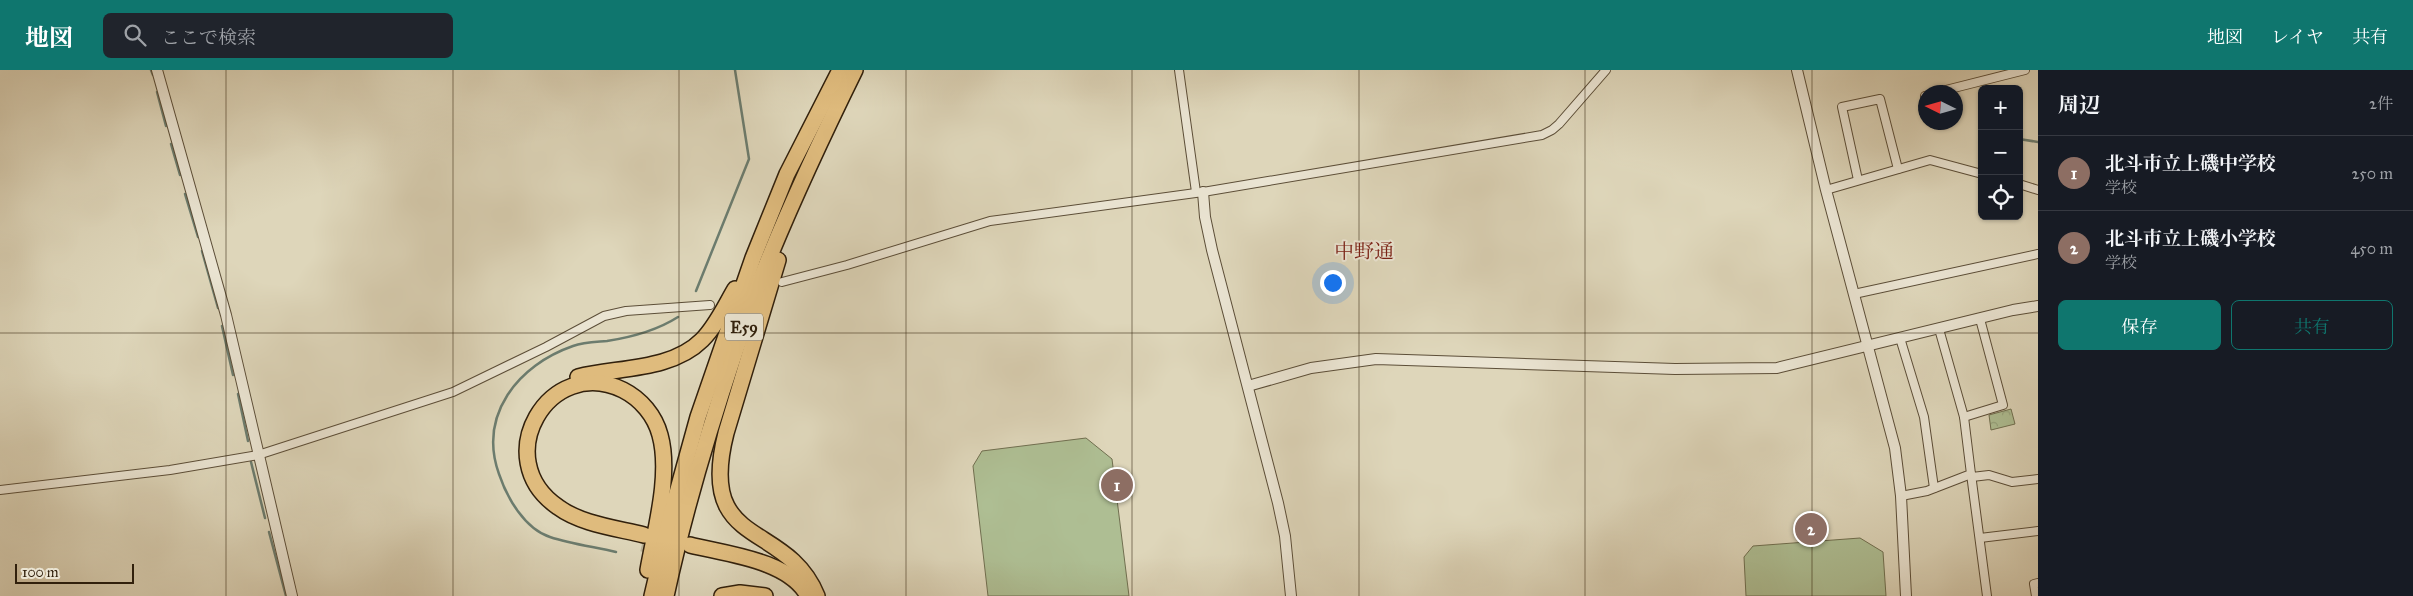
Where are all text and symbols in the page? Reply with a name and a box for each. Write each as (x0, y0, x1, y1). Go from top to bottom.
search box (103, 13, 453, 58)
icon: search (121, 21, 149, 49)
text: 地図 (25, 23, 73, 53)
text: ここで検索 (161, 26, 256, 49)
text: 地図 (2207, 26, 2243, 48)
text: レイヤ (2271, 26, 2324, 48)
text: 共有 (2352, 26, 2388, 48)
north arrow (1918, 85, 1963, 130)
map controls (1978, 85, 2023, 220)
button: + (1978, 85, 2023, 130)
text: 周辺 (2058, 92, 2100, 118)
text: 2件 (2369, 94, 2393, 113)
button: − (1978, 130, 2023, 175)
text: 北斗市立上磯中学校 (2105, 152, 2276, 175)
text: 1 (2071, 164, 2077, 183)
text: 250 m (2352, 164, 2393, 183)
button: locate (1978, 175, 2023, 220)
text: 学校 (2105, 178, 2137, 197)
text: 北斗市立上磯小学校 (2105, 227, 2276, 250)
district label: 中野通 (1334, 239, 1394, 263)
text: 2 (2070, 239, 2078, 258)
text: 450 m (2350, 239, 2393, 258)
text: 学校 (2105, 253, 2137, 272)
your location (1320, 270, 1346, 296)
button: 保存 (2058, 300, 2221, 350)
button: 共有 (2231, 300, 2393, 350)
road number: E59 (725, 313, 763, 340)
pin: 1 (1101, 466, 1133, 504)
pin: 2 (1795, 510, 1827, 548)
scale bar (15, 561, 134, 584)
text: 100 m (22, 564, 59, 581)

